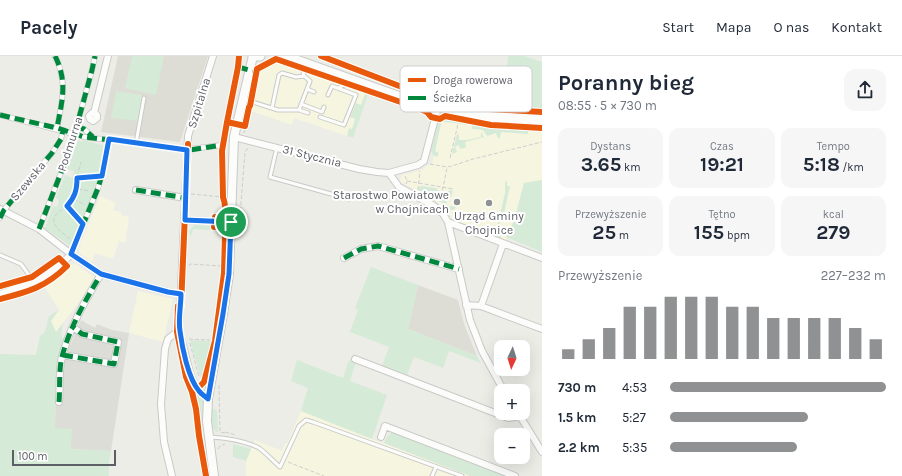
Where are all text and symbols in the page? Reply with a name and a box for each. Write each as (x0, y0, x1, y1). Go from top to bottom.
text: Pacely (20, 17, 78, 39)
text: Start (662, 19, 694, 36)
text: Mapa (716, 19, 751, 36)
text: O nas (773, 19, 809, 36)
text: Kontakt (831, 19, 882, 36)
legend (400, 66, 532, 112)
button: share (844, 69, 886, 111)
text: Poranny bieg (558, 70, 694, 96)
text: Droga rowerowa (433, 74, 513, 87)
street label: Szpitalna (185, 76, 213, 130)
text: Ścieżka (433, 90, 472, 105)
text: 08:55 · 5 × 730 m (558, 98, 657, 113)
street label: Podmurna (55, 115, 85, 173)
text: Dystans (590, 140, 631, 153)
text: Czas (710, 140, 734, 153)
text: Tempo (817, 140, 850, 153)
street label: 31 Stycznia (281, 142, 343, 170)
text: 3.65 (581, 153, 621, 176)
text: 19:21 (700, 153, 744, 176)
text: 5:18 (803, 153, 840, 176)
street label: Szewska (7, 158, 49, 204)
text: km (621, 161, 640, 174)
text: /km (840, 161, 864, 174)
place label: Starostwo Powiatowe w Chojnicach (333, 188, 449, 216)
marker: Starostwo Powiatowe w Chojnicach (452, 197, 462, 207)
marker: Urząd Gminy Chojnice (484, 198, 494, 208)
pin (214, 205, 248, 239)
text: Przewyższenie (575, 208, 646, 221)
text: Tętno (708, 208, 736, 221)
text: kcal (823, 208, 844, 221)
place label: Urząd Gminy Chojnice (454, 209, 524, 237)
icon: arrive (220, 211, 242, 233)
text: 25 (592, 221, 616, 244)
text: 155 (694, 221, 724, 244)
text: 279 (816, 221, 850, 244)
text: m (616, 229, 629, 242)
text: bpm (724, 229, 750, 242)
text: Przewyższenie (558, 268, 642, 283)
text: 227–232 m (821, 268, 886, 283)
north arrow (494, 340, 530, 376)
map controls (494, 340, 530, 464)
text: 730 m (558, 380, 596, 395)
text: 4:53 (622, 380, 647, 395)
button: + (494, 384, 530, 420)
text: 1.5 km (558, 410, 596, 425)
text: 5:27 (622, 410, 646, 425)
button: − (494, 428, 530, 464)
text: 2.2 km (558, 440, 600, 455)
text: 5:35 (622, 440, 647, 455)
scale bar (12, 448, 116, 467)
text: 100 m (18, 450, 48, 463)

